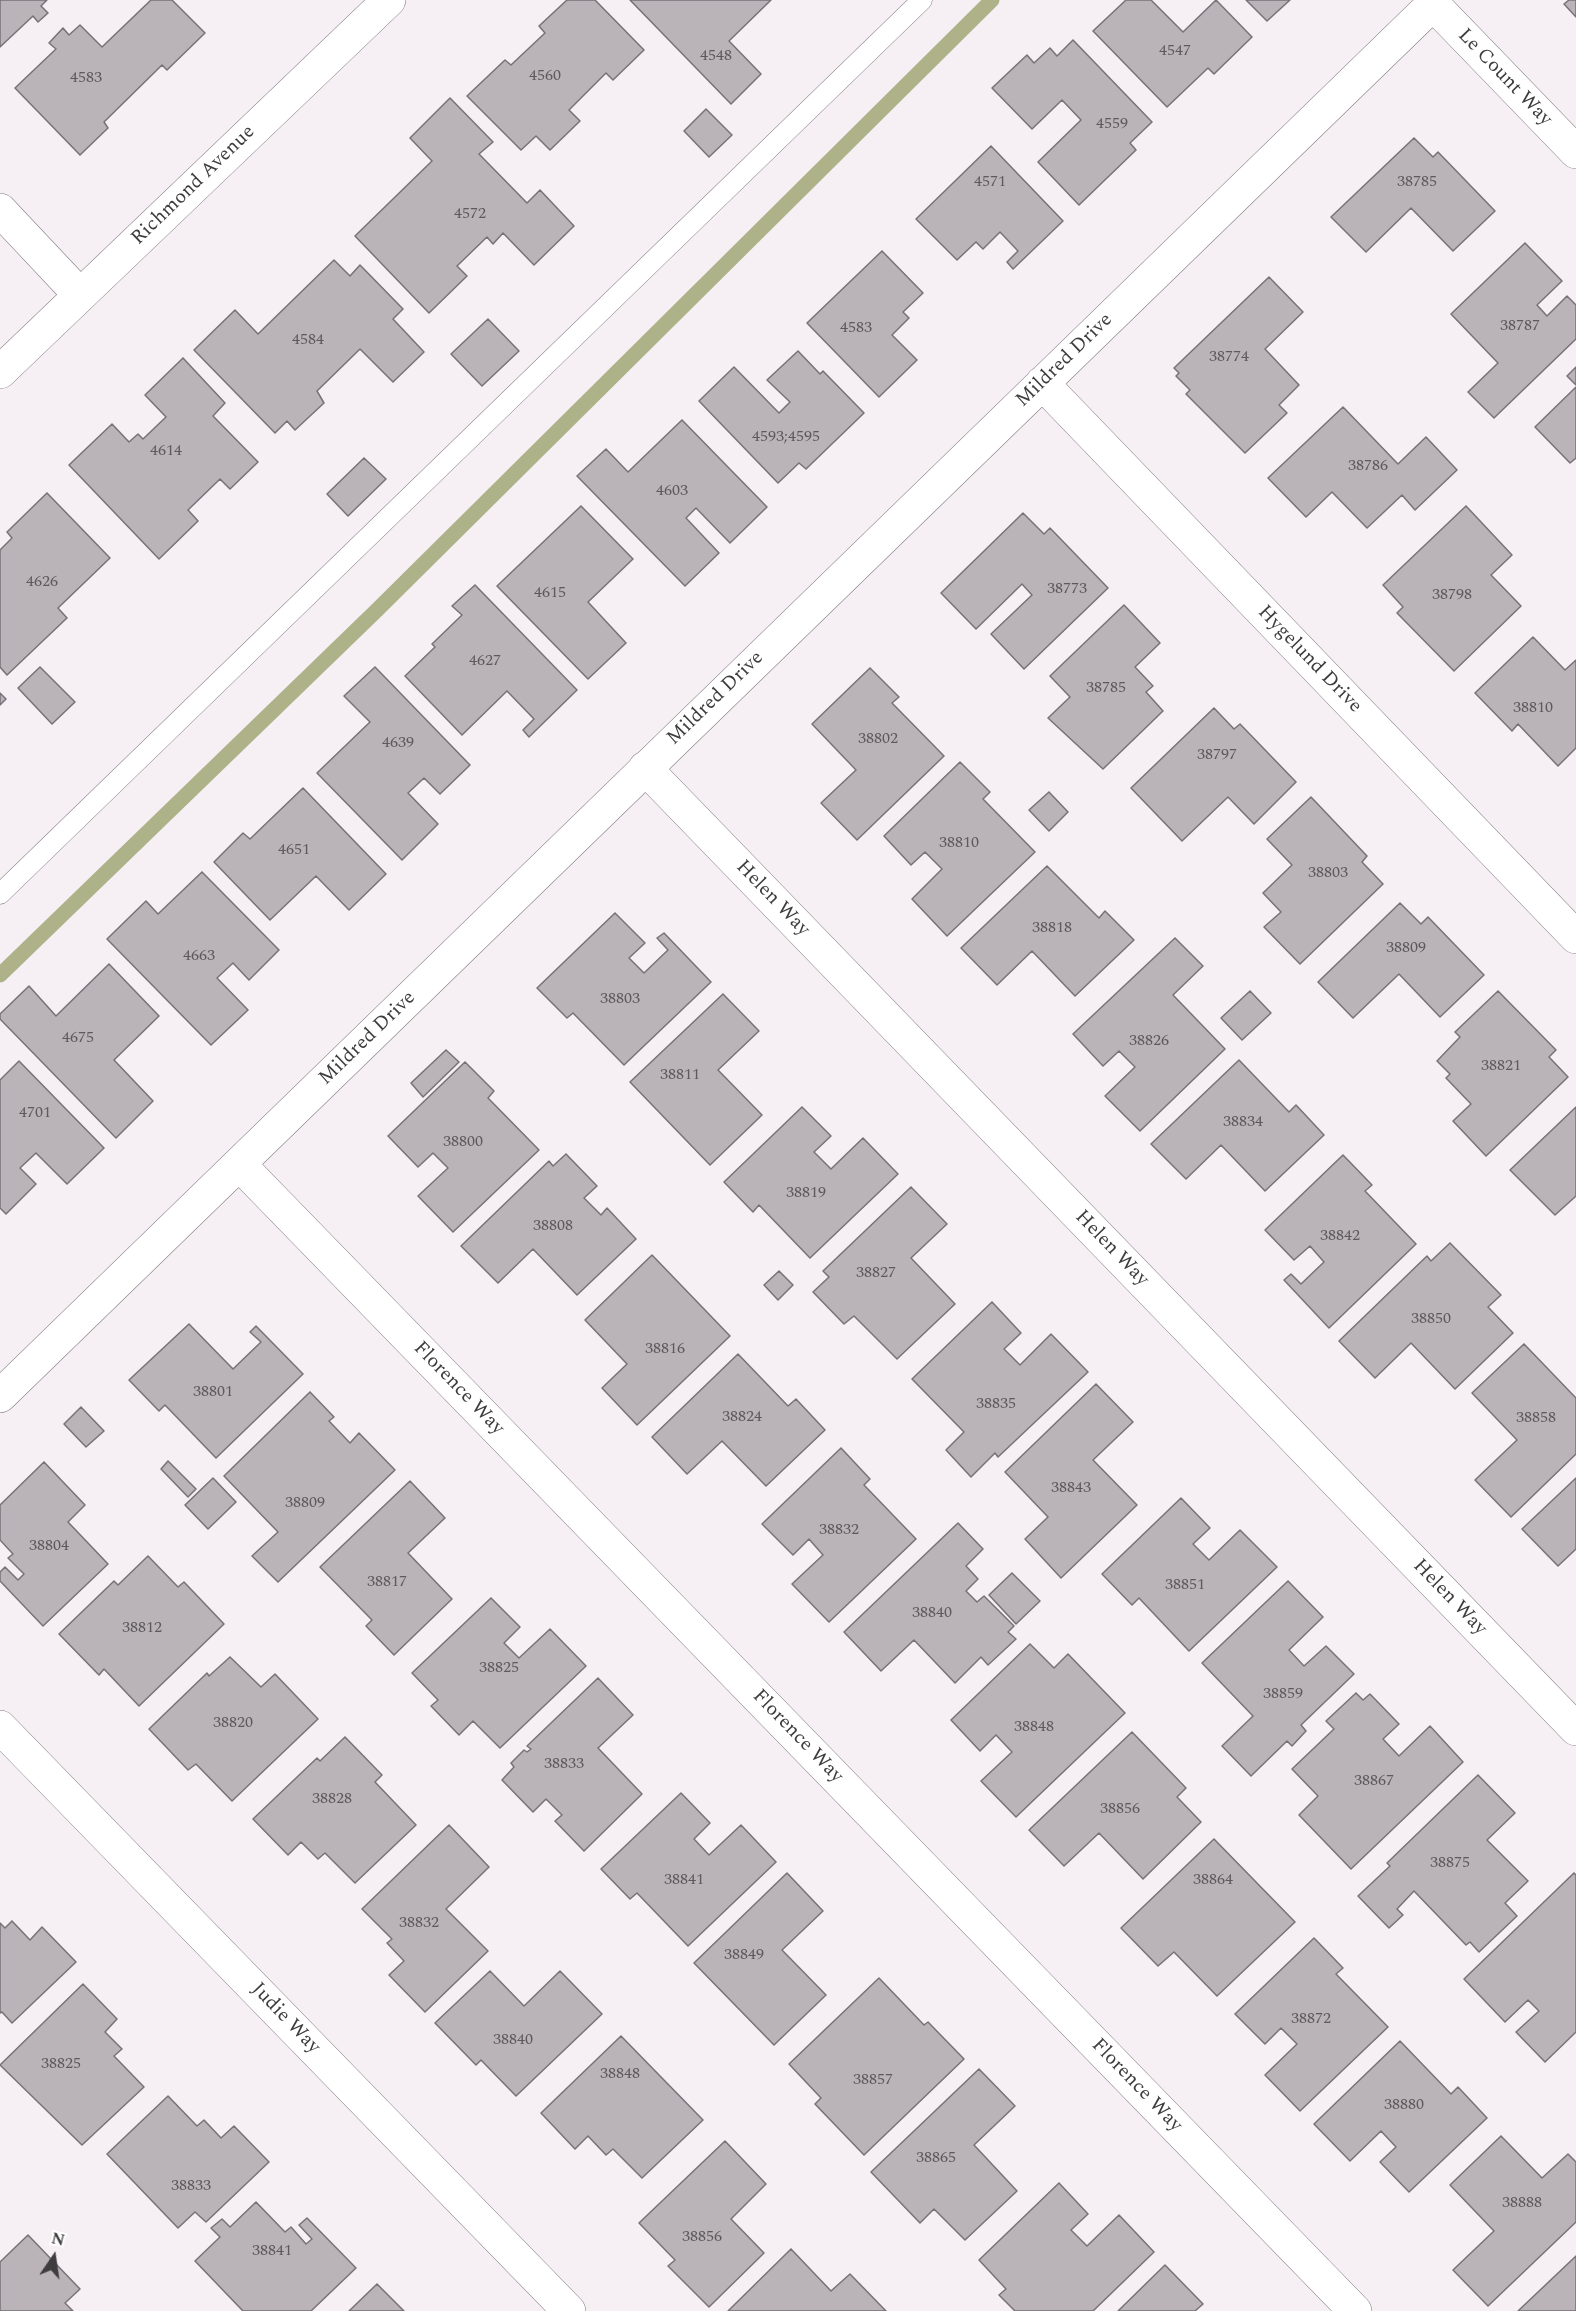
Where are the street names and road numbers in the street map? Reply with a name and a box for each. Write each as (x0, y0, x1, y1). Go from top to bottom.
street label: Le Count Way (1452, 24, 1556, 132)
street label: Richmond Avenue (127, 121, 261, 251)
street label: Mildred Drive (1012, 309, 1118, 413)
street label: Hygelund Drive (1252, 601, 1366, 719)
street label: Mildred Drive (663, 647, 769, 751)
street label: Helen Way (730, 856, 814, 942)
street label: Mildred Drive (315, 987, 421, 1091)
street label: Helen Way (1069, 1206, 1153, 1292)
street label: Florence Way (407, 1337, 509, 1441)
street label: Helen Way (1407, 1555, 1491, 1641)
street label: Florence Way (746, 1685, 848, 1789)
street label: Judie Way (245, 1978, 325, 2060)
street label: Florence Way (1085, 2034, 1187, 2138)

